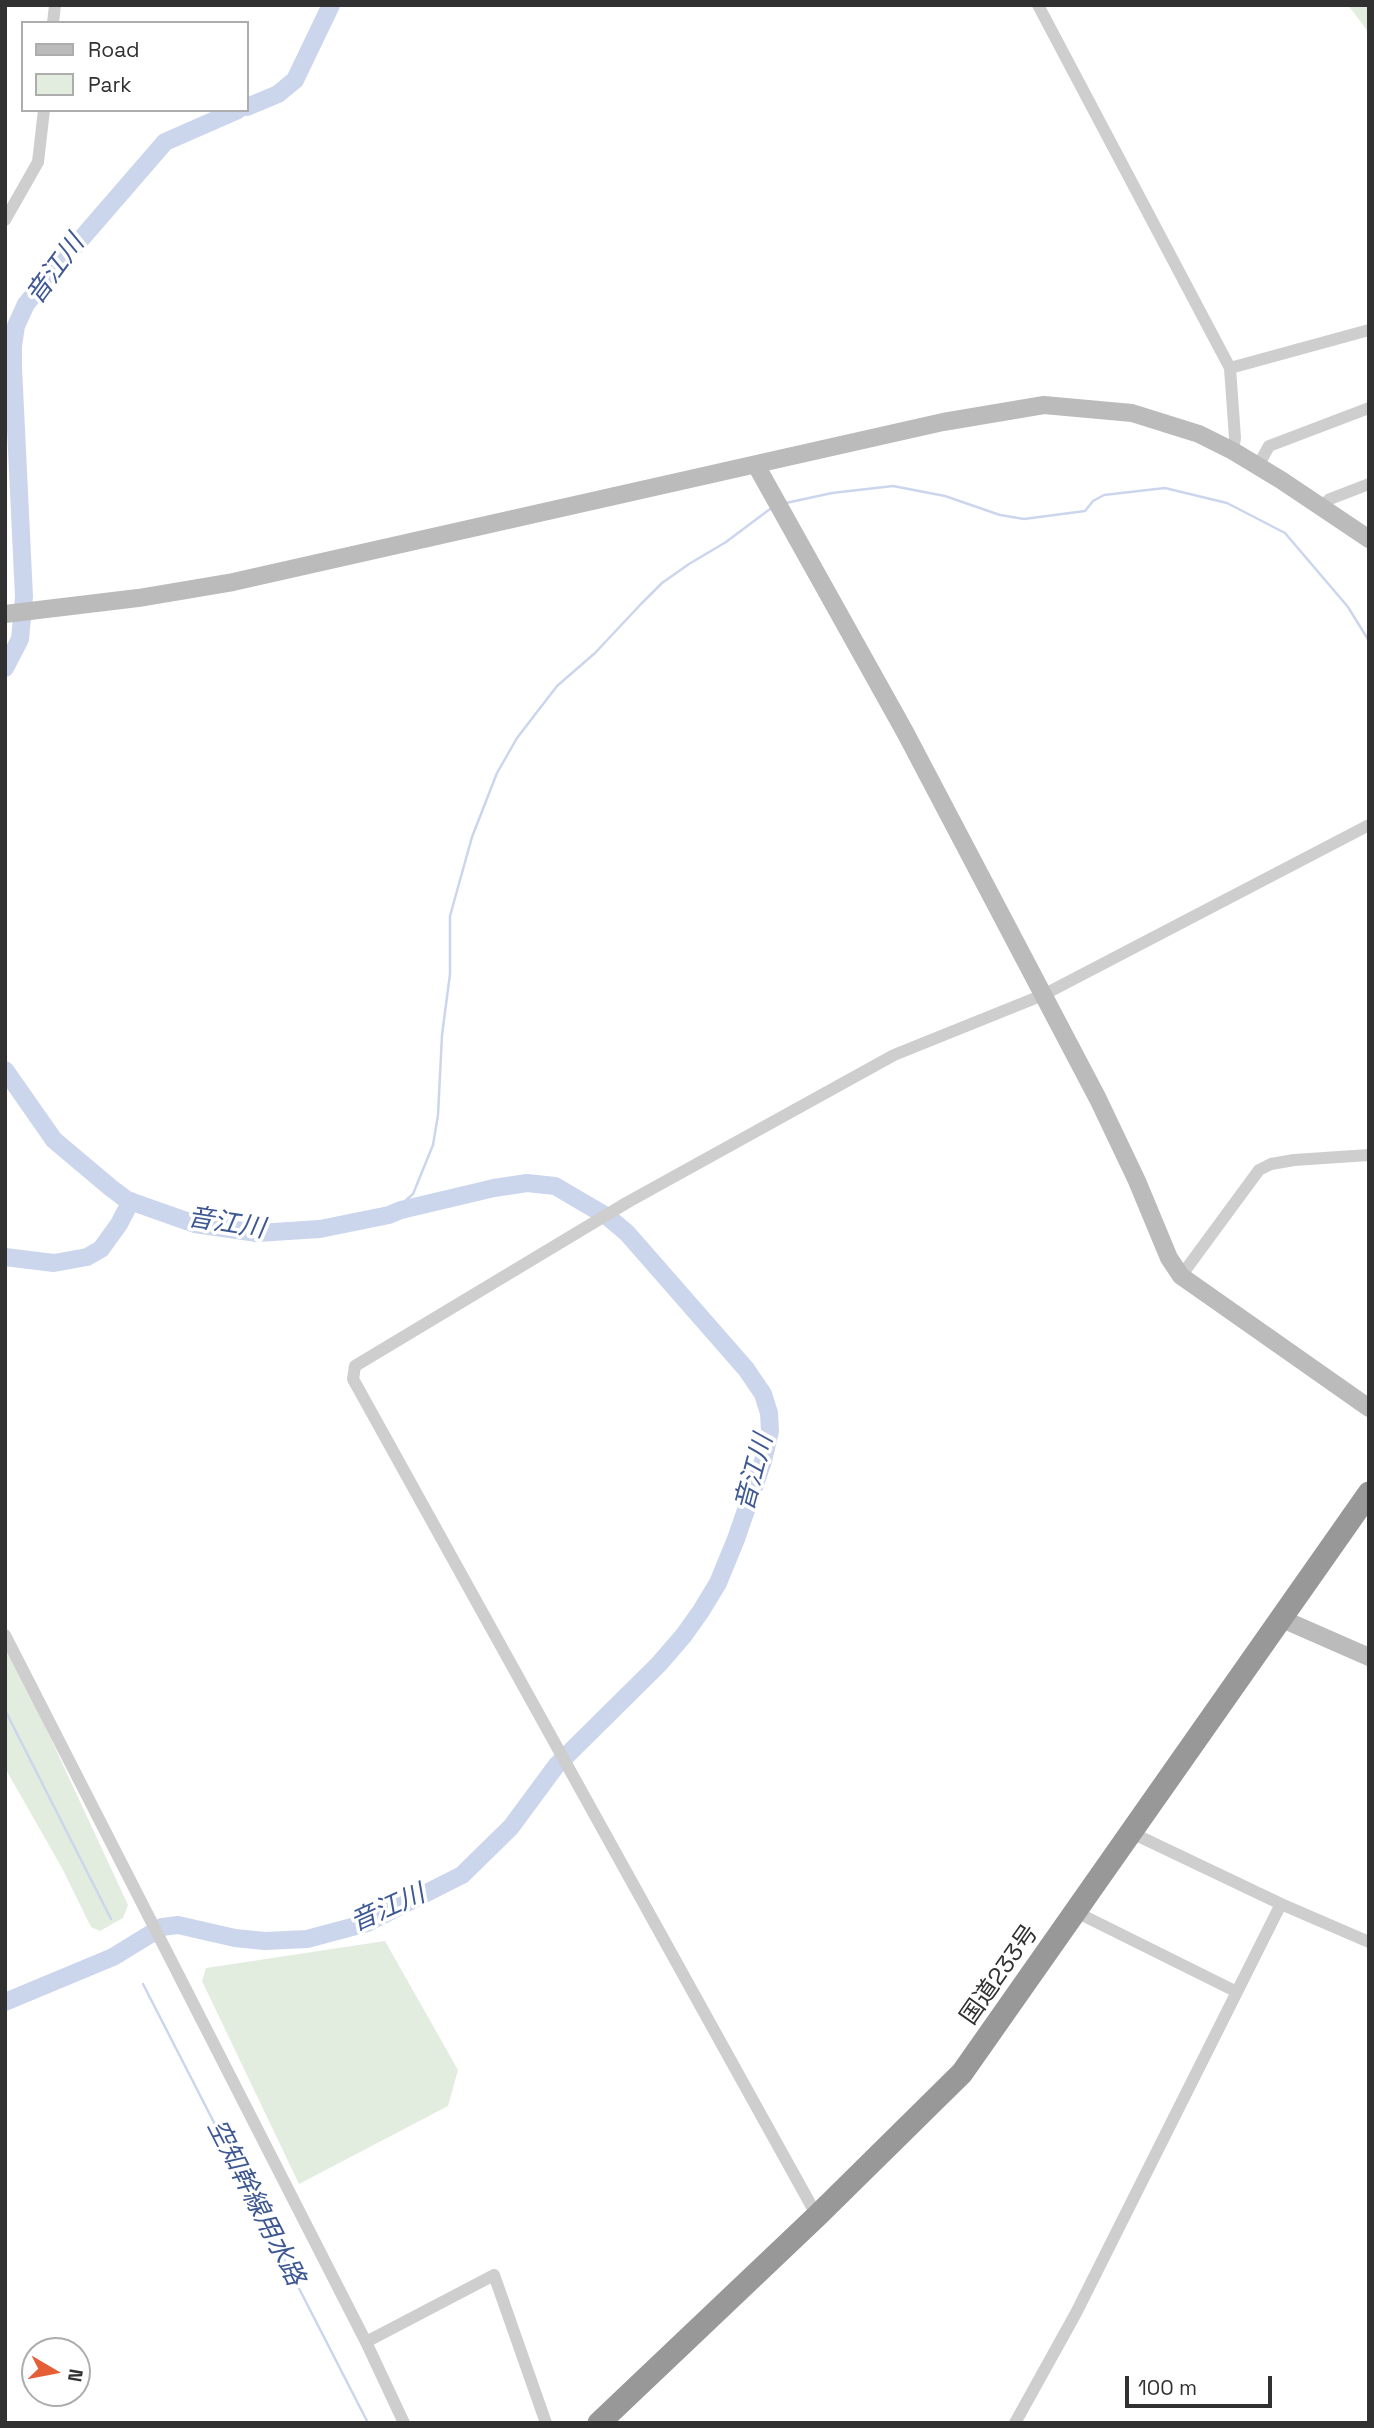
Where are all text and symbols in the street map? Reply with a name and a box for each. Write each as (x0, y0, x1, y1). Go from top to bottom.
legend (21, 21, 248, 112)
text: Road (88, 36, 140, 63)
text: Park (88, 71, 132, 98)
water label: 音江川 (20, 229, 92, 311)
water label: 音江川 (185, 1202, 267, 1246)
water label: 音江川 (730, 1431, 780, 1515)
water label: 音江川 (346, 1879, 430, 1939)
street label: 国道233号 (955, 1919, 1045, 2031)
water label: 空知幹線用水路 (200, 2115, 310, 2291)
north arrow (21, 2337, 91, 2407)
scale bar (1129, 2362, 1276, 2406)
text: N (62, 2367, 89, 2384)
text: 100 m (1138, 2374, 1197, 2401)

